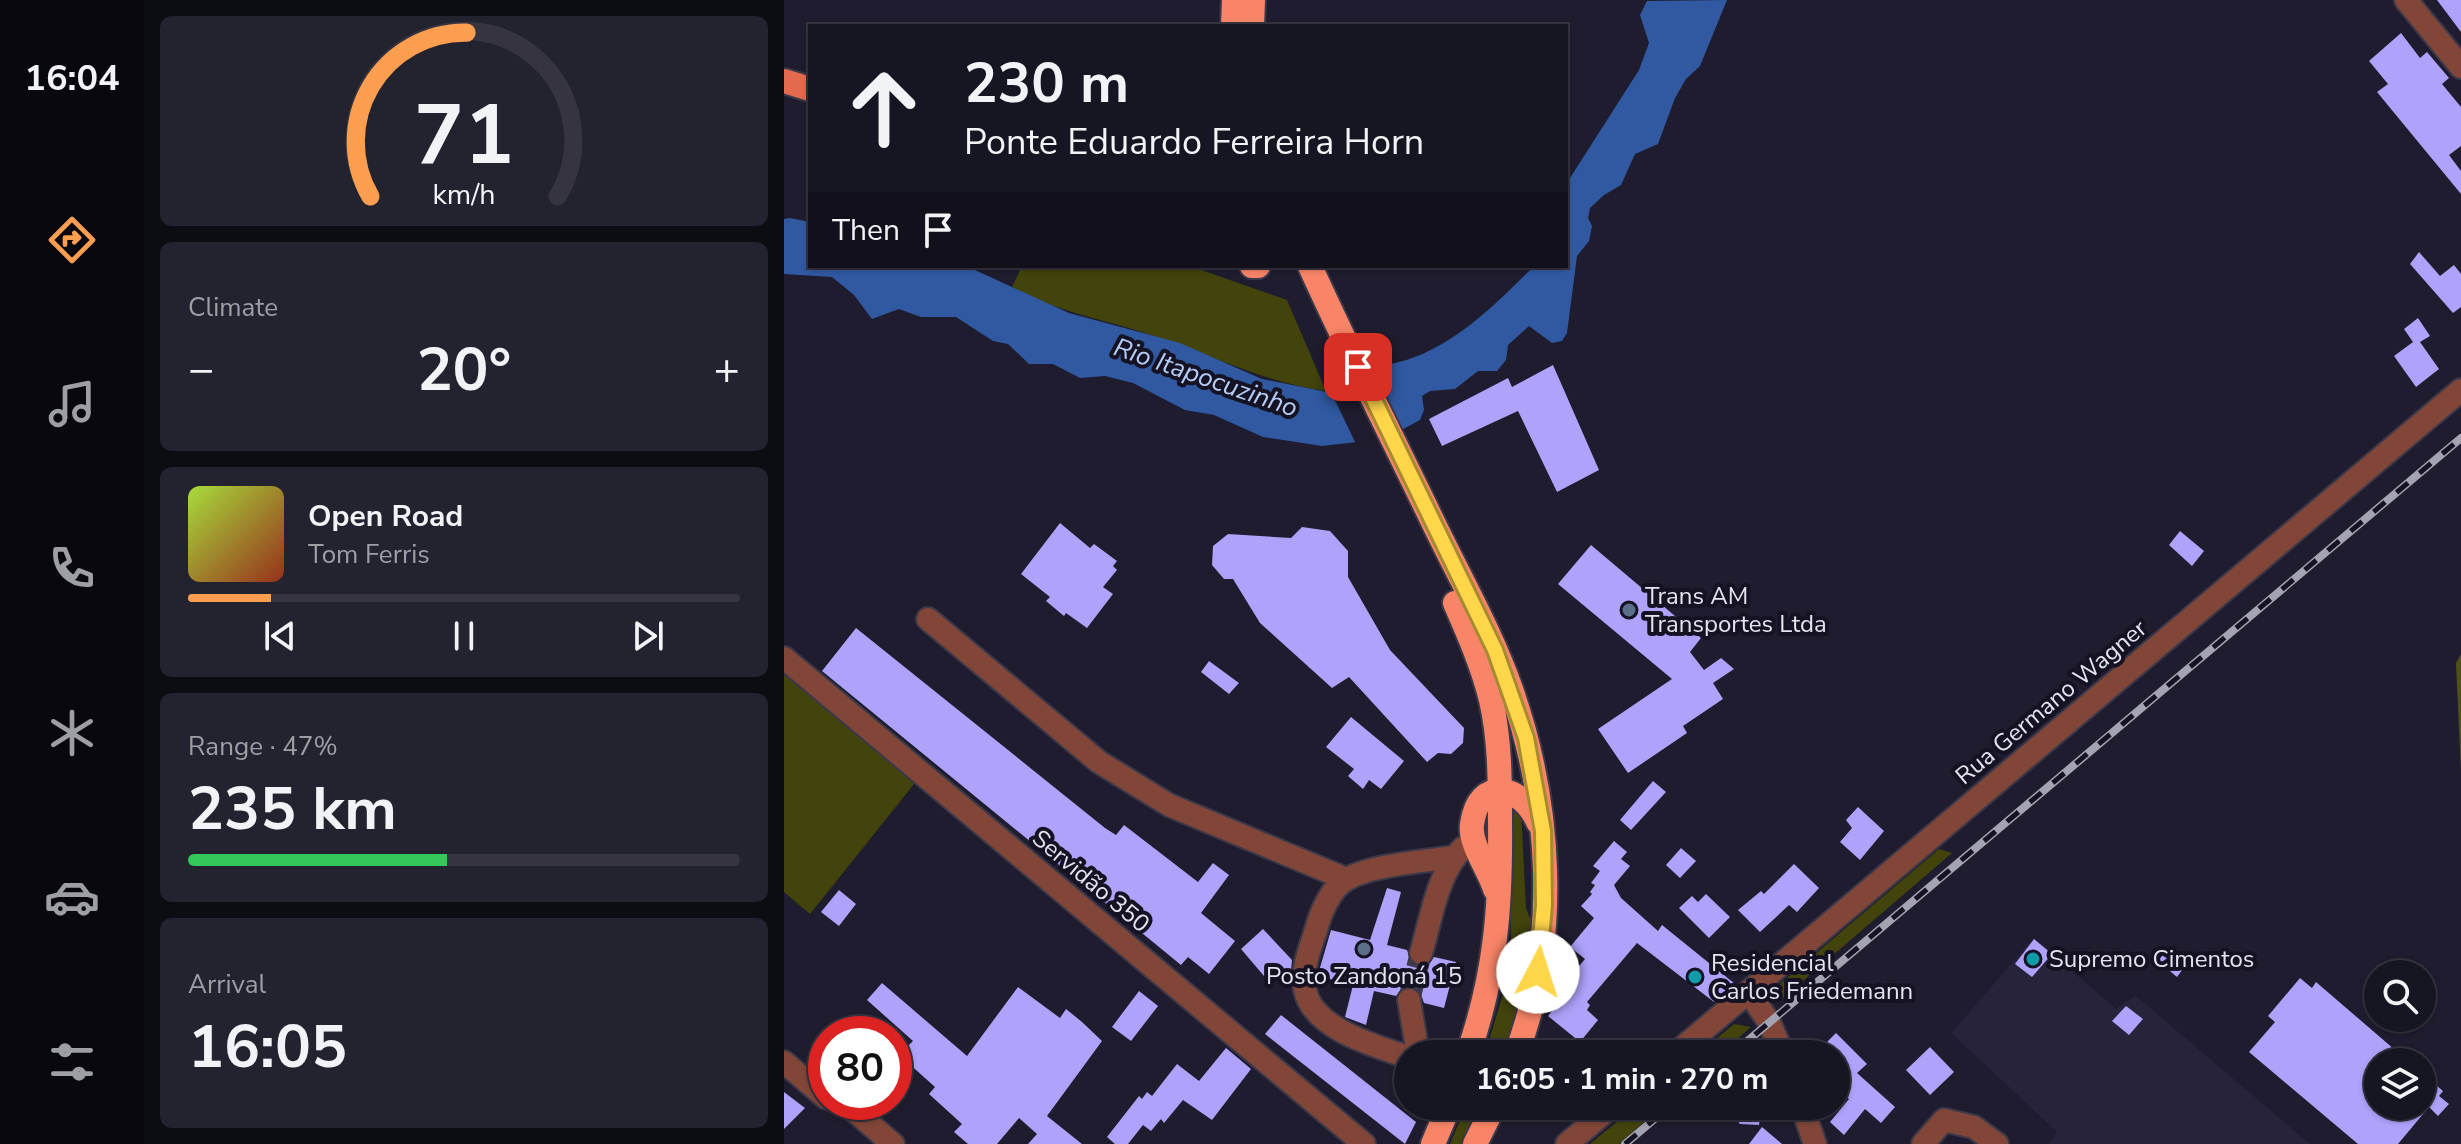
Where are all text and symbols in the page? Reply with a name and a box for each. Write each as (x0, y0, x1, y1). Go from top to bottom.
text: 230 m (964, 45, 1129, 122)
text: 16:04 (24, 54, 120, 103)
icon: ahead (832, 56, 936, 160)
text: 71 (414, 78, 514, 191)
text: Ponte Eduardo Ferreira Horn (964, 118, 1424, 167)
text: km/h (433, 175, 495, 214)
icon: arrive (916, 208, 960, 252)
text: Then (832, 210, 900, 251)
icon: directions (44, 212, 100, 268)
text: Climate (188, 290, 278, 325)
text: 20° (417, 329, 511, 411)
water label: Rio Itapocuzinho (1109, 330, 1303, 425)
pin (1324, 333, 1392, 401)
text: − (188, 340, 214, 400)
text: + (714, 340, 740, 400)
icon: arrive (1336, 345, 1380, 389)
icon: music (44, 376, 100, 432)
text: Open Road (308, 496, 463, 537)
text: Tom Ferris (308, 537, 430, 572)
icon: phone (44, 540, 100, 596)
place label: Trans AM Transportes Ltda (1645, 580, 1827, 640)
marker: Trans AM Transportes Ltda (1620, 601, 1638, 619)
street label: Rua Germano Wagner (1949, 612, 2154, 792)
icon: previous (258, 614, 302, 658)
icon: pause (442, 614, 486, 658)
icon: next (626, 614, 670, 658)
icon: climate (44, 705, 100, 761)
text: Range · 47% (188, 729, 338, 764)
text: 235 km (188, 768, 397, 850)
street label: Servidão 350 (1025, 822, 1157, 940)
icon: car (44, 869, 100, 925)
position arrow (1496, 930, 1580, 1014)
marker: Posto Zandoná 15 (1355, 940, 1373, 958)
place label: Supremo Cimentos (2049, 943, 2254, 975)
place label: Residencial Carlos Friedemann (1711, 947, 1913, 1007)
marker: Supremo Cimentos (2024, 950, 2042, 968)
place label: Posto Zandoná 15 (1266, 960, 1462, 992)
map controls (2364, 960, 2436, 1120)
button: search (2364, 960, 2436, 1032)
text: Arrival (188, 967, 266, 1002)
marker: Residencial Carlos Friedemann (1686, 968, 1704, 986)
text: 16:05 (188, 1006, 347, 1088)
speed limit sign: 80 (808, 1016, 912, 1120)
icon: filters (44, 1034, 100, 1090)
button: layers (2364, 1048, 2436, 1120)
text: 16:05 · 1 min · 270 m (1476, 1059, 1768, 1100)

